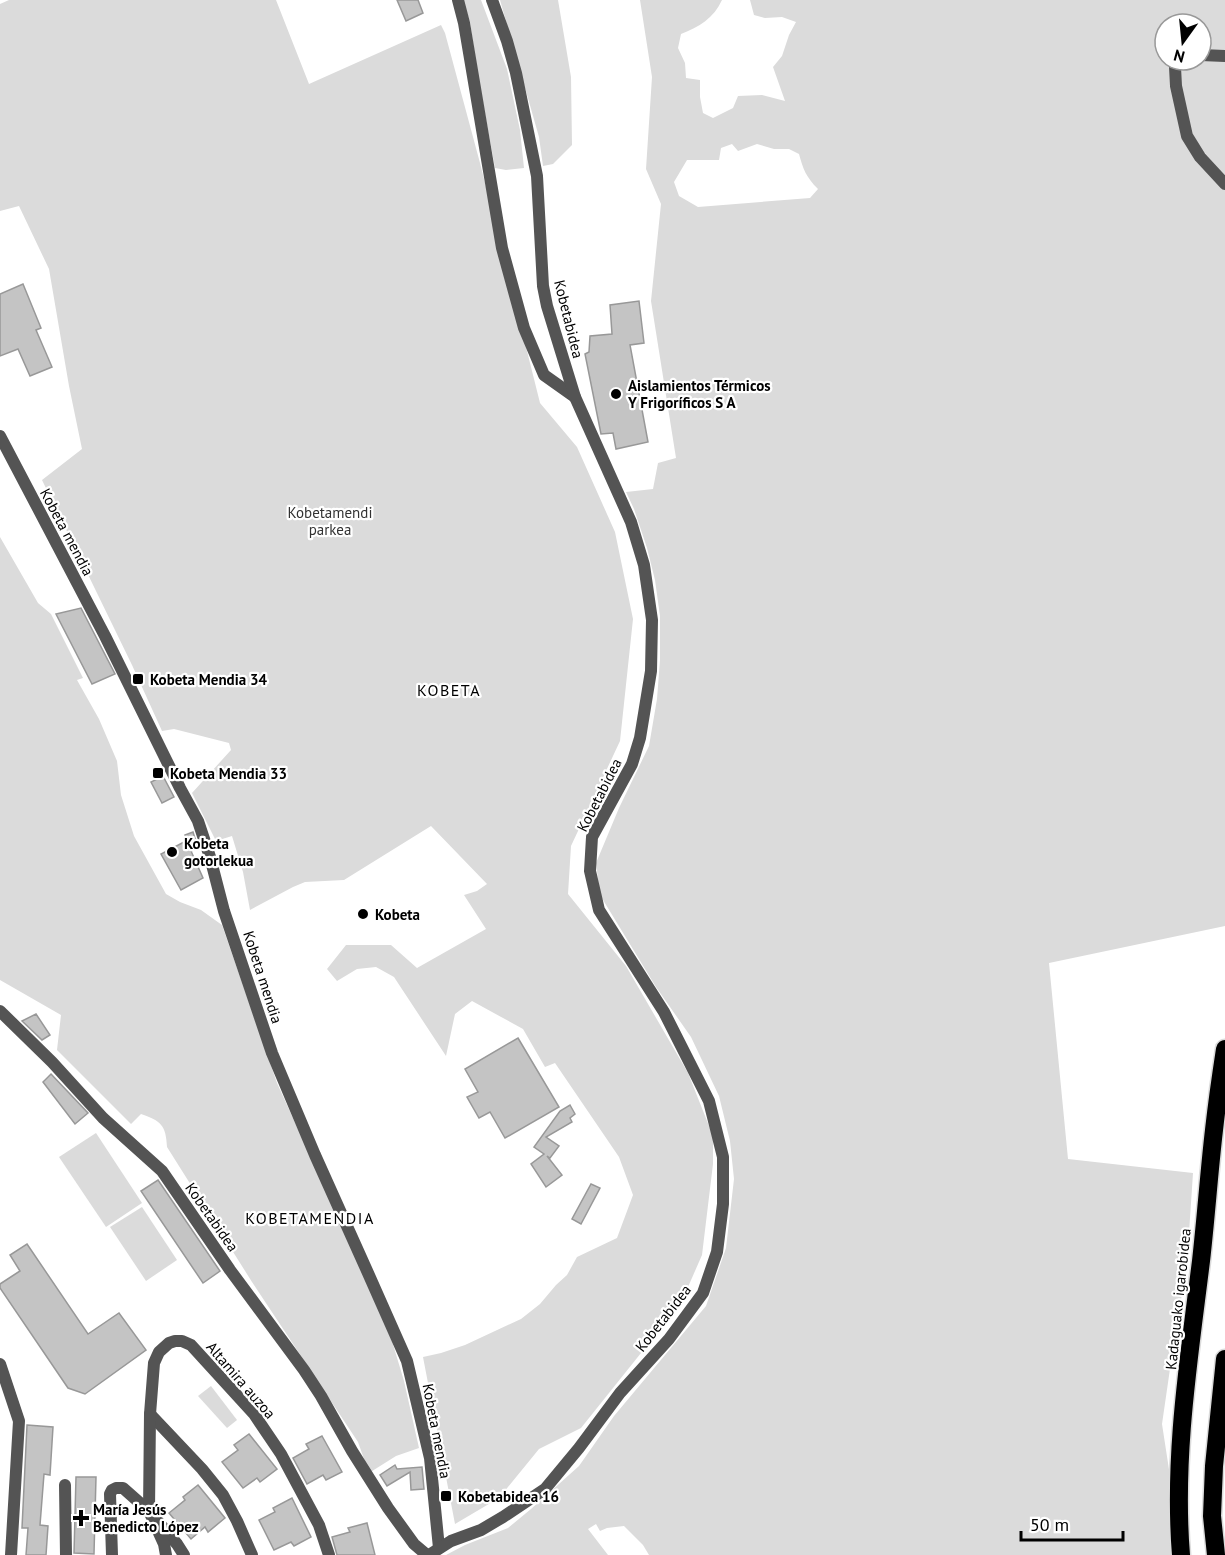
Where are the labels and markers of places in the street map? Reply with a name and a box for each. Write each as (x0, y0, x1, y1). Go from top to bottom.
place label: Aislamientos Térmicos Y Frigoríficos S A (627, 376, 771, 412)
marker: Aislamientos Térmicos Y Frigoríficos S A (609, 387, 623, 401)
place label: Kobeta Mendia 34 (150, 670, 267, 689)
marker: Kobeta Mendia 34 (131, 672, 145, 686)
place label: Kobeta Mendia 33 (170, 764, 287, 783)
marker: Kobeta Mendia 33 (151, 766, 165, 780)
place label: Kobeta gotorlekua (184, 834, 253, 870)
marker: Kobeta gotorlekua (165, 845, 179, 859)
place label: Kobeta (375, 905, 420, 924)
marker: Kobeta (356, 907, 370, 921)
place label: Kobetabidea 16 (458, 1487, 559, 1506)
marker: Kobetabidea 16 (439, 1489, 453, 1503)
place label: María Jesús Benedicto López (93, 1500, 199, 1536)
marker: María Jesús Benedicto López (74, 1511, 88, 1525)

